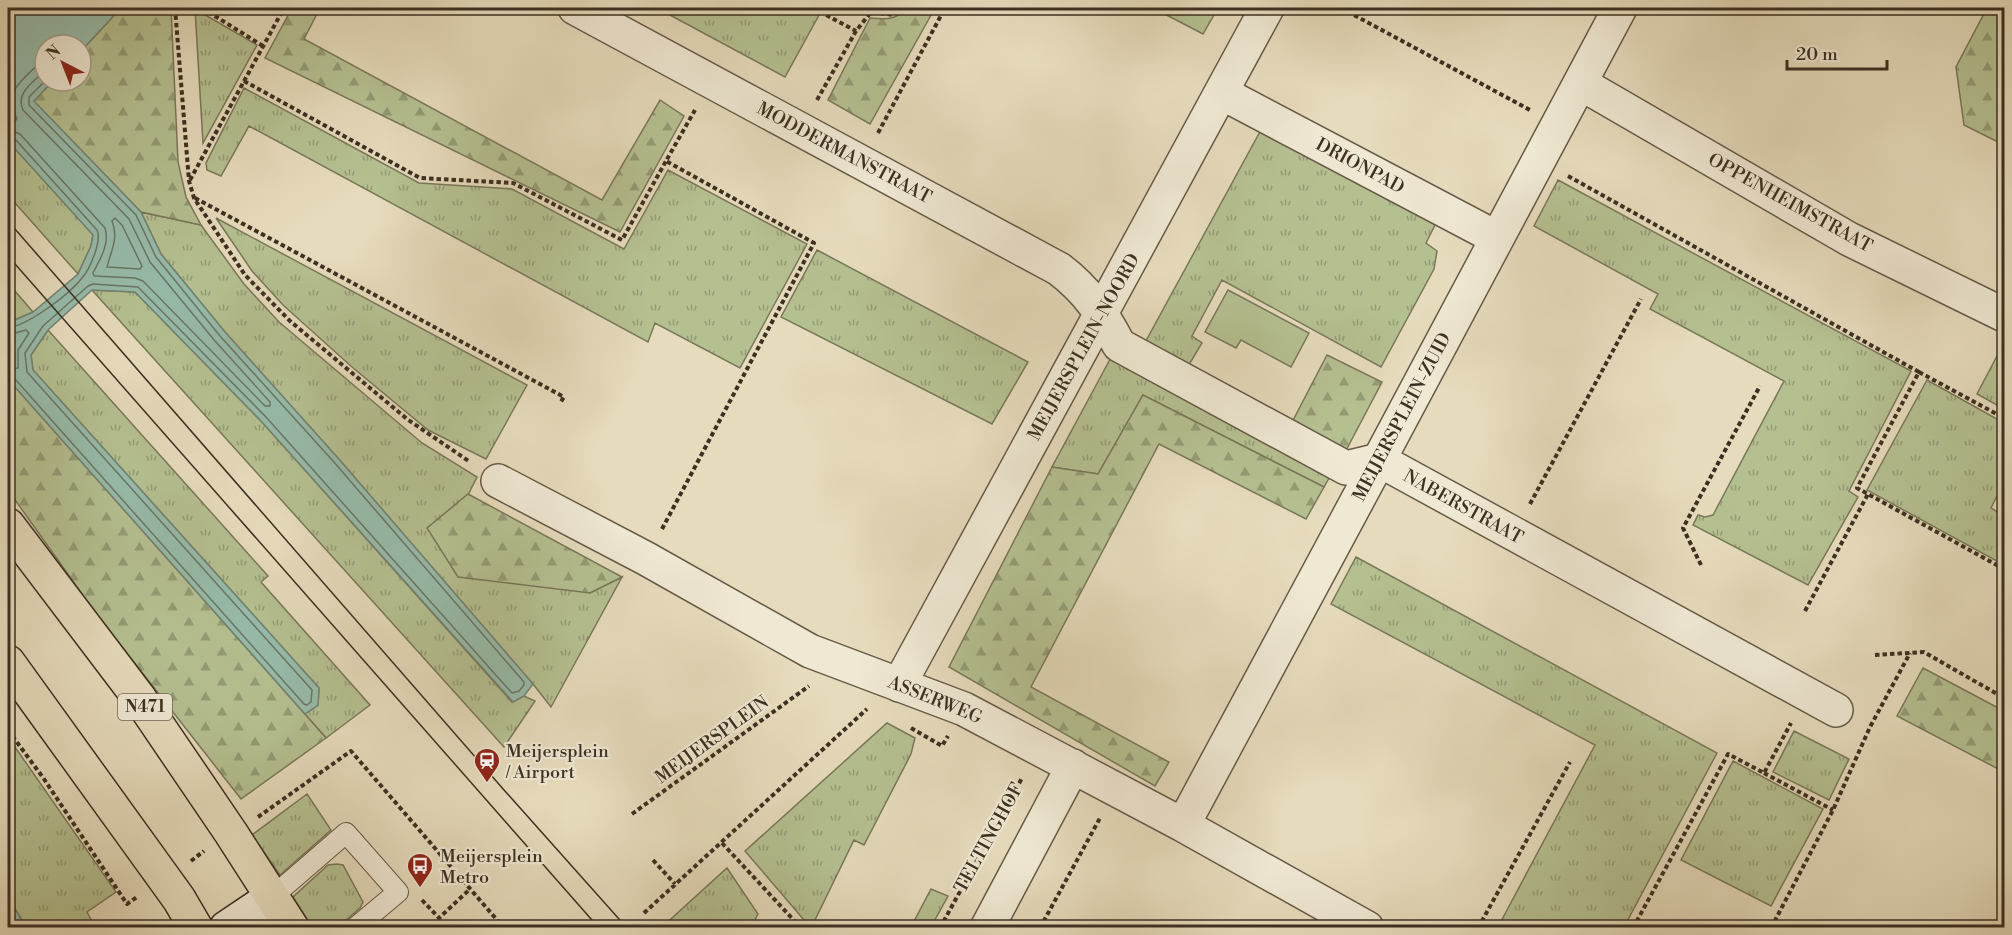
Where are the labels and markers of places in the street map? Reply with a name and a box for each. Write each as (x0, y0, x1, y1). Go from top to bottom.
place label: Meijersplein / Airport (505, 740, 609, 784)
station icon: Meijersplein / Airport (472, 746, 502, 784)
place label: Meijersplein Metro (440, 845, 543, 889)
bus stop icon: Meijersplein Metro (405, 851, 435, 889)

